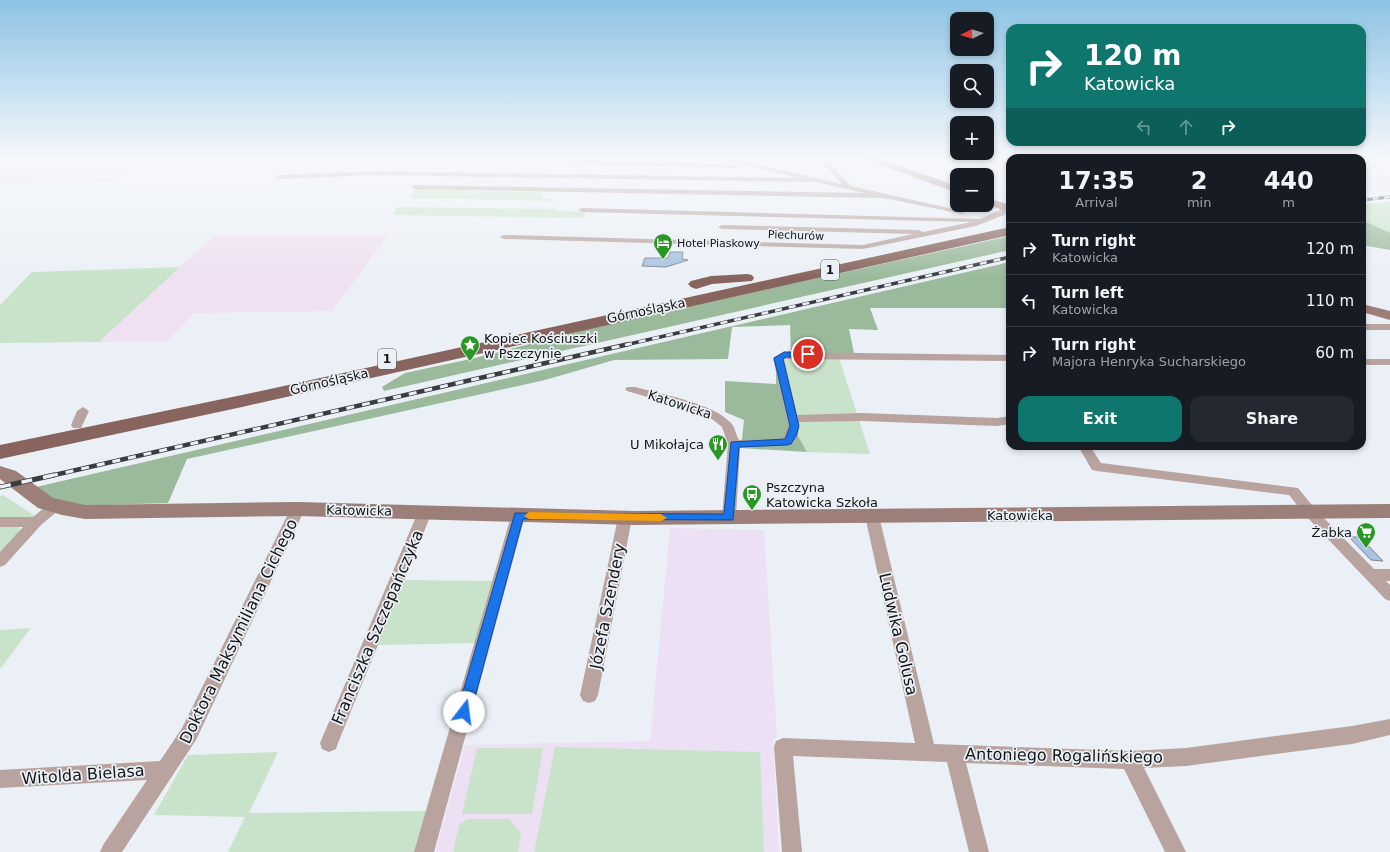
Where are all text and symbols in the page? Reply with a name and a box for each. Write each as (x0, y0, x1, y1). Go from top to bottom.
north arrow (950, 12, 994, 56)
map controls (950, 12, 994, 212)
text: 120 m (1084, 39, 1181, 72)
icon: right (1018, 40, 1070, 92)
button: search (950, 64, 994, 108)
text: Katowicka (1084, 73, 1175, 94)
button: + (950, 116, 994, 160)
icon: left (1133, 116, 1155, 138)
icon: ahead (1175, 116, 1197, 138)
icon: right (1217, 116, 1239, 138)
text: 17:35 (1058, 167, 1135, 195)
text: 2 (1191, 167, 1207, 195)
text: 440 (1264, 167, 1314, 195)
button: − (950, 168, 994, 212)
text: Arrival (1075, 195, 1118, 210)
text: min (1187, 195, 1211, 210)
text: m (1282, 195, 1295, 210)
street label: Piechurów (768, 228, 824, 243)
hotel icon: Hotel Piaskowy (652, 232, 674, 260)
text: Turn right (1052, 232, 1136, 250)
place label: Hotel Piaskowy (677, 237, 760, 250)
icon: right (1018, 238, 1040, 260)
text: 120 m (1306, 240, 1354, 258)
text: Katowicka (1052, 250, 1118, 265)
road number: 1 (821, 260, 839, 280)
text: Turn left (1052, 284, 1124, 302)
icon: left (1018, 290, 1040, 312)
text: 110 m (1306, 292, 1354, 310)
street label: Górnośląska (606, 295, 687, 326)
text: Katowicka (1052, 302, 1118, 317)
place label: Kopiec Kościuszki w Pszczynie (484, 331, 597, 361)
place icon: Kopiec Kościuszki w Pszczynie (459, 334, 481, 362)
text: Turn right (1052, 336, 1136, 354)
pin (791, 337, 825, 371)
icon: right (1018, 342, 1040, 364)
icon: arrive (797, 343, 819, 365)
text: 60 m (1316, 344, 1354, 362)
road number: 1 (378, 349, 396, 369)
text: Majora Henryka Sucharskiego (1052, 354, 1246, 369)
street label: Górnośląska (289, 365, 370, 398)
street label: Katowicka (646, 387, 714, 422)
button: Exit (1018, 396, 1182, 442)
button: Share (1190, 396, 1354, 442)
restaurant icon: U Mikołajca (707, 433, 729, 461)
place label: U Mikołajca (630, 437, 704, 452)
place label: Pszczyna Katowicka Szkoła (766, 480, 878, 510)
bus stop icon: Pszczyna Katowicka Szkoła (741, 483, 763, 511)
street label: Katowicka (326, 502, 392, 519)
street label: Katowicka (987, 508, 1053, 523)
street label: Doktora Maksymiliana Cichego (176, 516, 301, 747)
supermarket icon: Żabka (1355, 521, 1377, 549)
place label: Żabka (1312, 525, 1352, 540)
street label: Franciszka Szczepańczyka (328, 527, 427, 727)
street label: Józefa Szendery (586, 542, 629, 672)
street label: Ludwika Golusa (875, 571, 922, 697)
position arrow (443, 691, 485, 733)
street label: Antoniego Rogalińskiego (965, 744, 1163, 767)
street label: Witolda Bielasa (21, 761, 145, 788)

